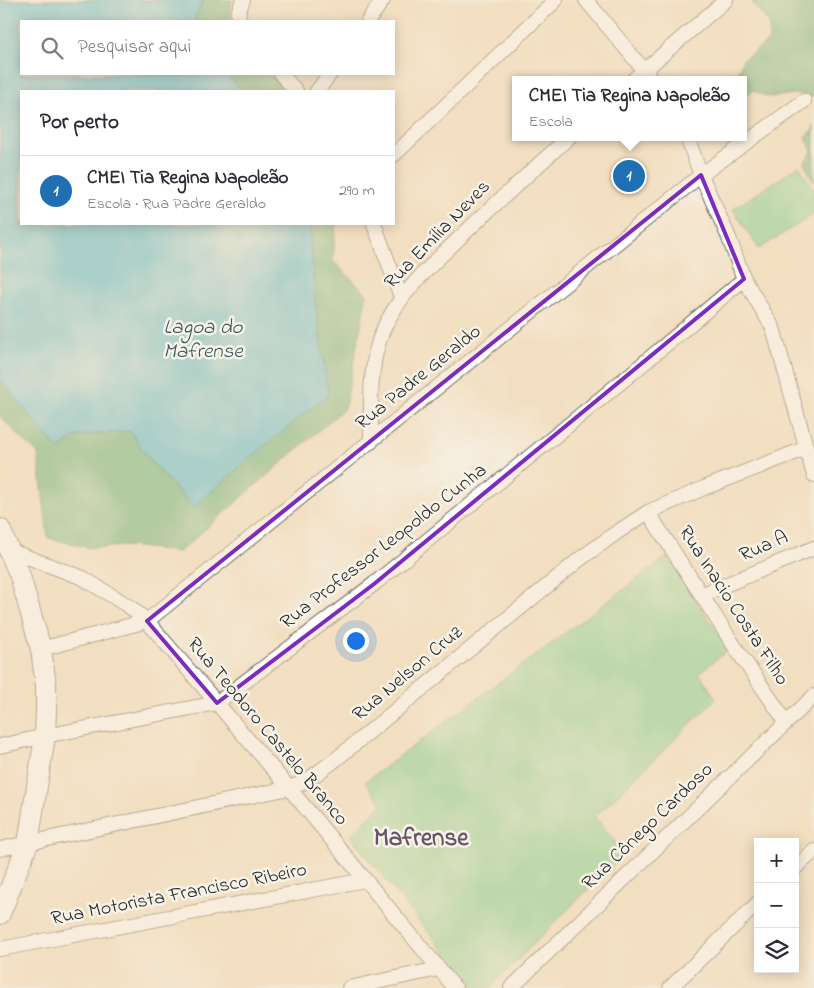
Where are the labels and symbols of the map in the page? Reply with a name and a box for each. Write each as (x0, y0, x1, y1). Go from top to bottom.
pin: 1 (613, 157, 645, 195)
street label: Rua Emília Neves (378, 174, 498, 296)
water label: Lagoa do Mafrense (163, 313, 244, 367)
street label: Rua Padre Geraldo (350, 318, 488, 438)
street label: Rua Professor Leopoldo Cunha (274, 457, 494, 637)
street label: Rua Inacio Costa Filho (670, 520, 796, 692)
street label: Rua A (735, 524, 793, 570)
street label: Rua Nelson Cruz (346, 619, 470, 729)
your location (343, 628, 369, 654)
street label: Rua Teodoro Castelo Branco (179, 631, 355, 833)
street label: Rua Cônego Cardoso (576, 756, 721, 898)
district label: Mafrense (374, 821, 469, 857)
street label: Rua Motorista Francisco Ribeiro (49, 856, 309, 934)

